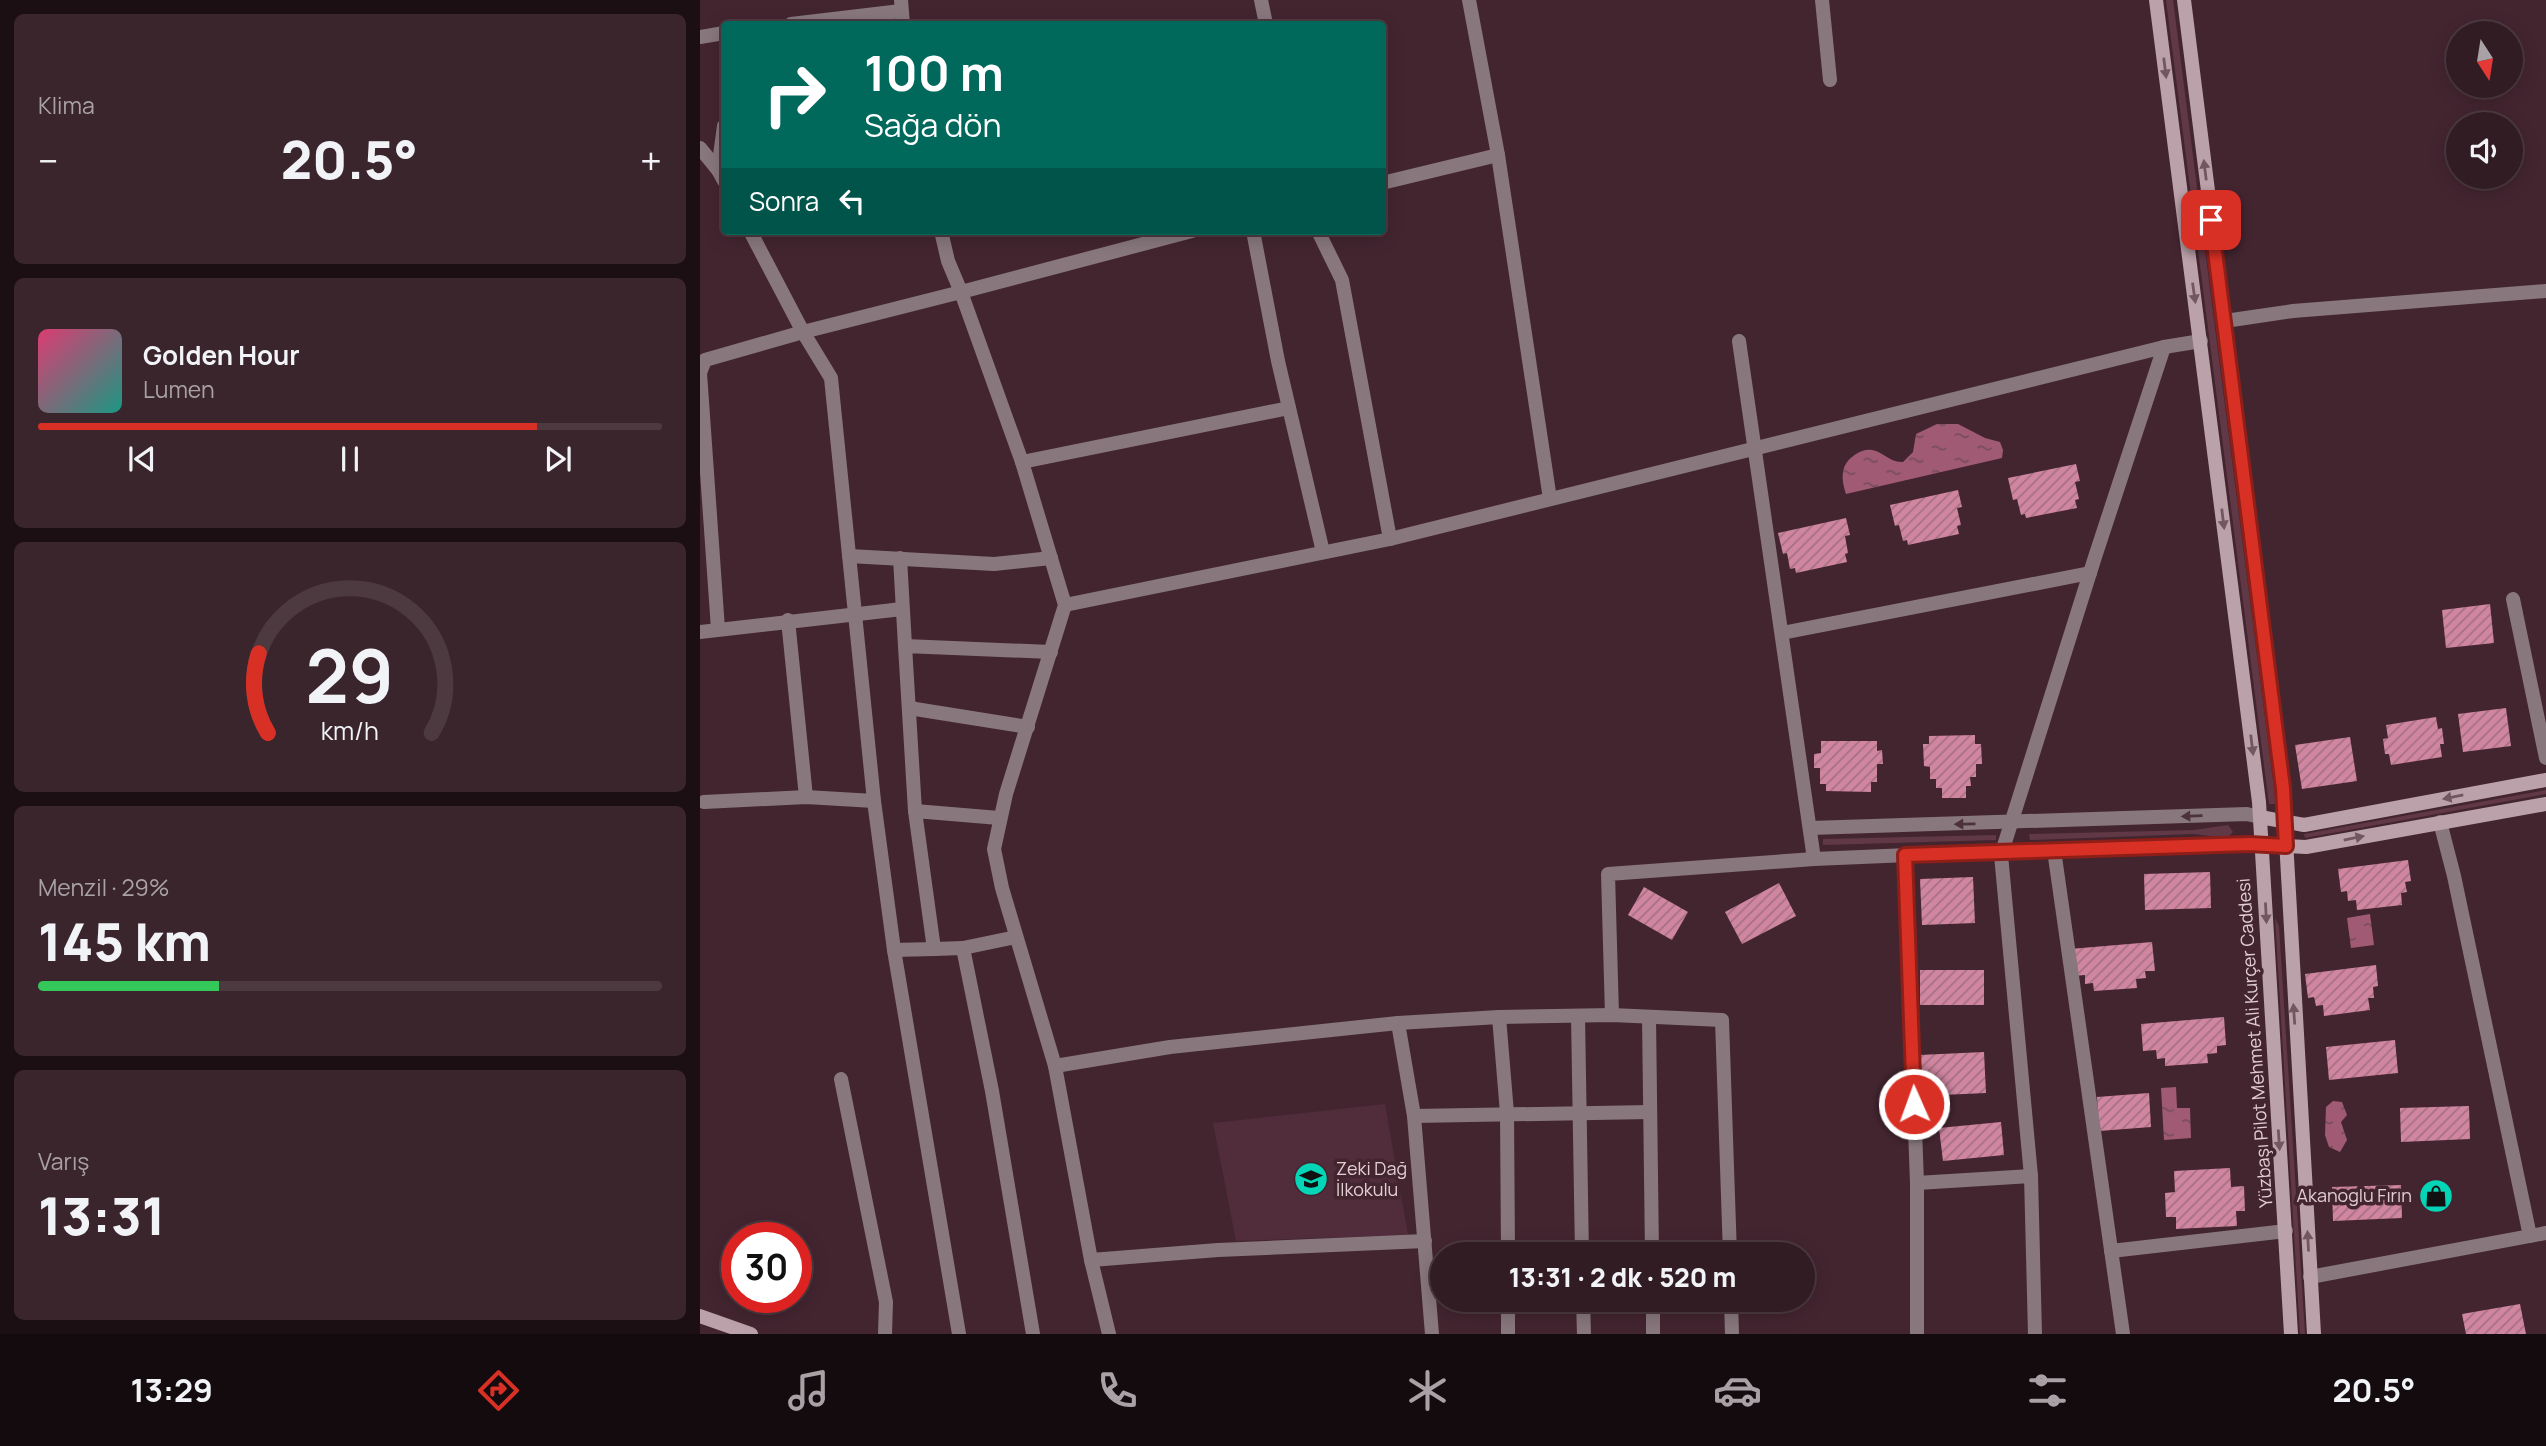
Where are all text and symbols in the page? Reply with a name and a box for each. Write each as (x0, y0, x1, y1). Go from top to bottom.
north arrow (2446, 21, 2524, 98)
map controls (2446, 21, 2523, 189)
text: 100 m (864, 39, 1004, 106)
icon: right (749, 49, 840, 140)
one-way arrow (2160, 57, 2171, 79)
text: Klima (38, 89, 95, 121)
text: Sağa dön (864, 103, 1002, 147)
button: sound (2446, 112, 2523, 189)
text: 20.5° (281, 124, 418, 195)
text: − (38, 134, 59, 186)
text: + (640, 134, 662, 186)
one-way arrow (2200, 159, 2211, 181)
icon: left (833, 182, 871, 220)
text: Sonra (749, 183, 819, 219)
pin (2181, 190, 2241, 250)
icon: arrive (2192, 201, 2230, 239)
one-way arrow (2188, 282, 2199, 304)
text: Golden Hour (143, 337, 300, 373)
text: Lumen (143, 373, 215, 405)
icon: previous (123, 440, 161, 478)
icon: pause (331, 440, 369, 478)
icon: next (539, 440, 577, 478)
one-way arrow (2217, 508, 2228, 530)
text: 29 (306, 625, 394, 725)
text: km/h (321, 713, 379, 748)
one-way arrow (2247, 734, 2258, 756)
one-way arrow (2442, 792, 2464, 803)
one-way arrow (2181, 810, 2203, 822)
one-way arrow (1953, 818, 1975, 830)
one-way arrow (2343, 832, 2365, 843)
text: Menzil · 29% (38, 871, 170, 903)
street label: Yüzbaşı Pilot Mehmet Ali Kurçer Caddesi (2231, 878, 2277, 1209)
one-way arrow (2260, 902, 2271, 924)
text: 145 km (38, 906, 211, 977)
one-way arrow (2289, 1003, 2300, 1025)
position arrow (1877, 1067, 1951, 1141)
one-way arrow (2274, 1129, 2285, 1151)
text: Varış (38, 1145, 89, 1177)
place label: Zeki Dağ İlkokulu (1336, 1156, 1407, 1201)
school or university icon: Zeki Dağ İlkokulu (1292, 1160, 1330, 1198)
shop icon: Akanoglu Fırın (2417, 1177, 2455, 1215)
text: 13:31 (38, 1180, 165, 1251)
place label: Akanoglu Fırın (2297, 1183, 2412, 1207)
speed limit sign: 30 (721, 1222, 812, 1313)
one-way arrow (2303, 1230, 2314, 1252)
text: 13:31 · 2 dk · 520 m (1509, 1259, 1736, 1295)
icon: directions (474, 1366, 523, 1415)
icon: music (784, 1366, 833, 1415)
icon: phone (1093, 1366, 1142, 1415)
icon: climate (1403, 1366, 1452, 1415)
icon: car (1713, 1366, 1762, 1415)
icon: filters (2023, 1366, 2072, 1415)
text: 13:29 (130, 1368, 213, 1412)
text: 20.5° (2333, 1368, 2415, 1412)

